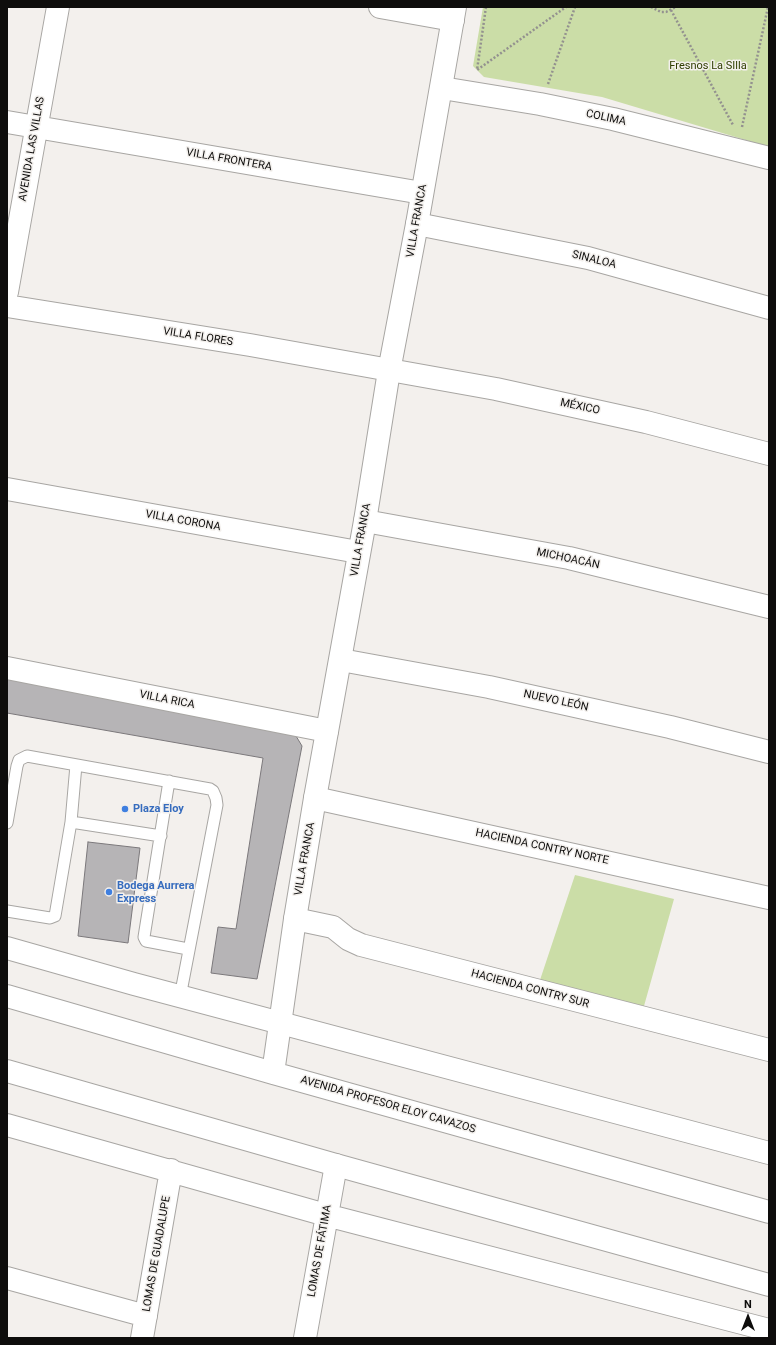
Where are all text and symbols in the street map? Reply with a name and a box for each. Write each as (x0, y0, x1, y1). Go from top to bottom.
park label: Fresnos La SIlla (669, 59, 747, 73)
street label: AVENIDA LAS VILLAS (16, 96, 48, 202)
street label: COLIMA (585, 107, 627, 129)
street label: VILLA FRONTERA (185, 146, 273, 174)
street label: VILLA FRANCA (404, 183, 430, 259)
street label: SINALOA (571, 248, 617, 272)
street label: VILLA FLORES (162, 325, 234, 349)
street label: MÉXICO (559, 396, 601, 418)
street label: VILLA FRANCA (348, 502, 374, 578)
street label: VILLA CORONA (144, 508, 222, 534)
street label: MICHOACÁN (535, 546, 601, 572)
street label: VILLA RICA (138, 688, 196, 712)
street label: NUEVO LEÓN (522, 688, 590, 714)
place label: Plaza Eloy (133, 802, 184, 816)
marker: Plaza Eloy (120, 804, 130, 814)
street label: VILLA FRANCA (292, 821, 318, 897)
street label: HACIENDA CONTRY NORTE (474, 826, 610, 868)
place label: Bodega Aurrera Express (117, 879, 194, 905)
marker: Bodega Aurrera Express (104, 887, 114, 897)
street label: HACIENDA CONTRY SUR (470, 967, 590, 1011)
street label: AVENIDA PROFESOR ELOY CAVAZOS (299, 1074, 477, 1136)
street label: LOMAS DE GUADALUPE (140, 1195, 174, 1313)
street label: LOMAS DE FÁTIMA (305, 1204, 335, 1298)
north arrow (728, 1297, 768, 1337)
text: N (744, 1298, 752, 1311)

